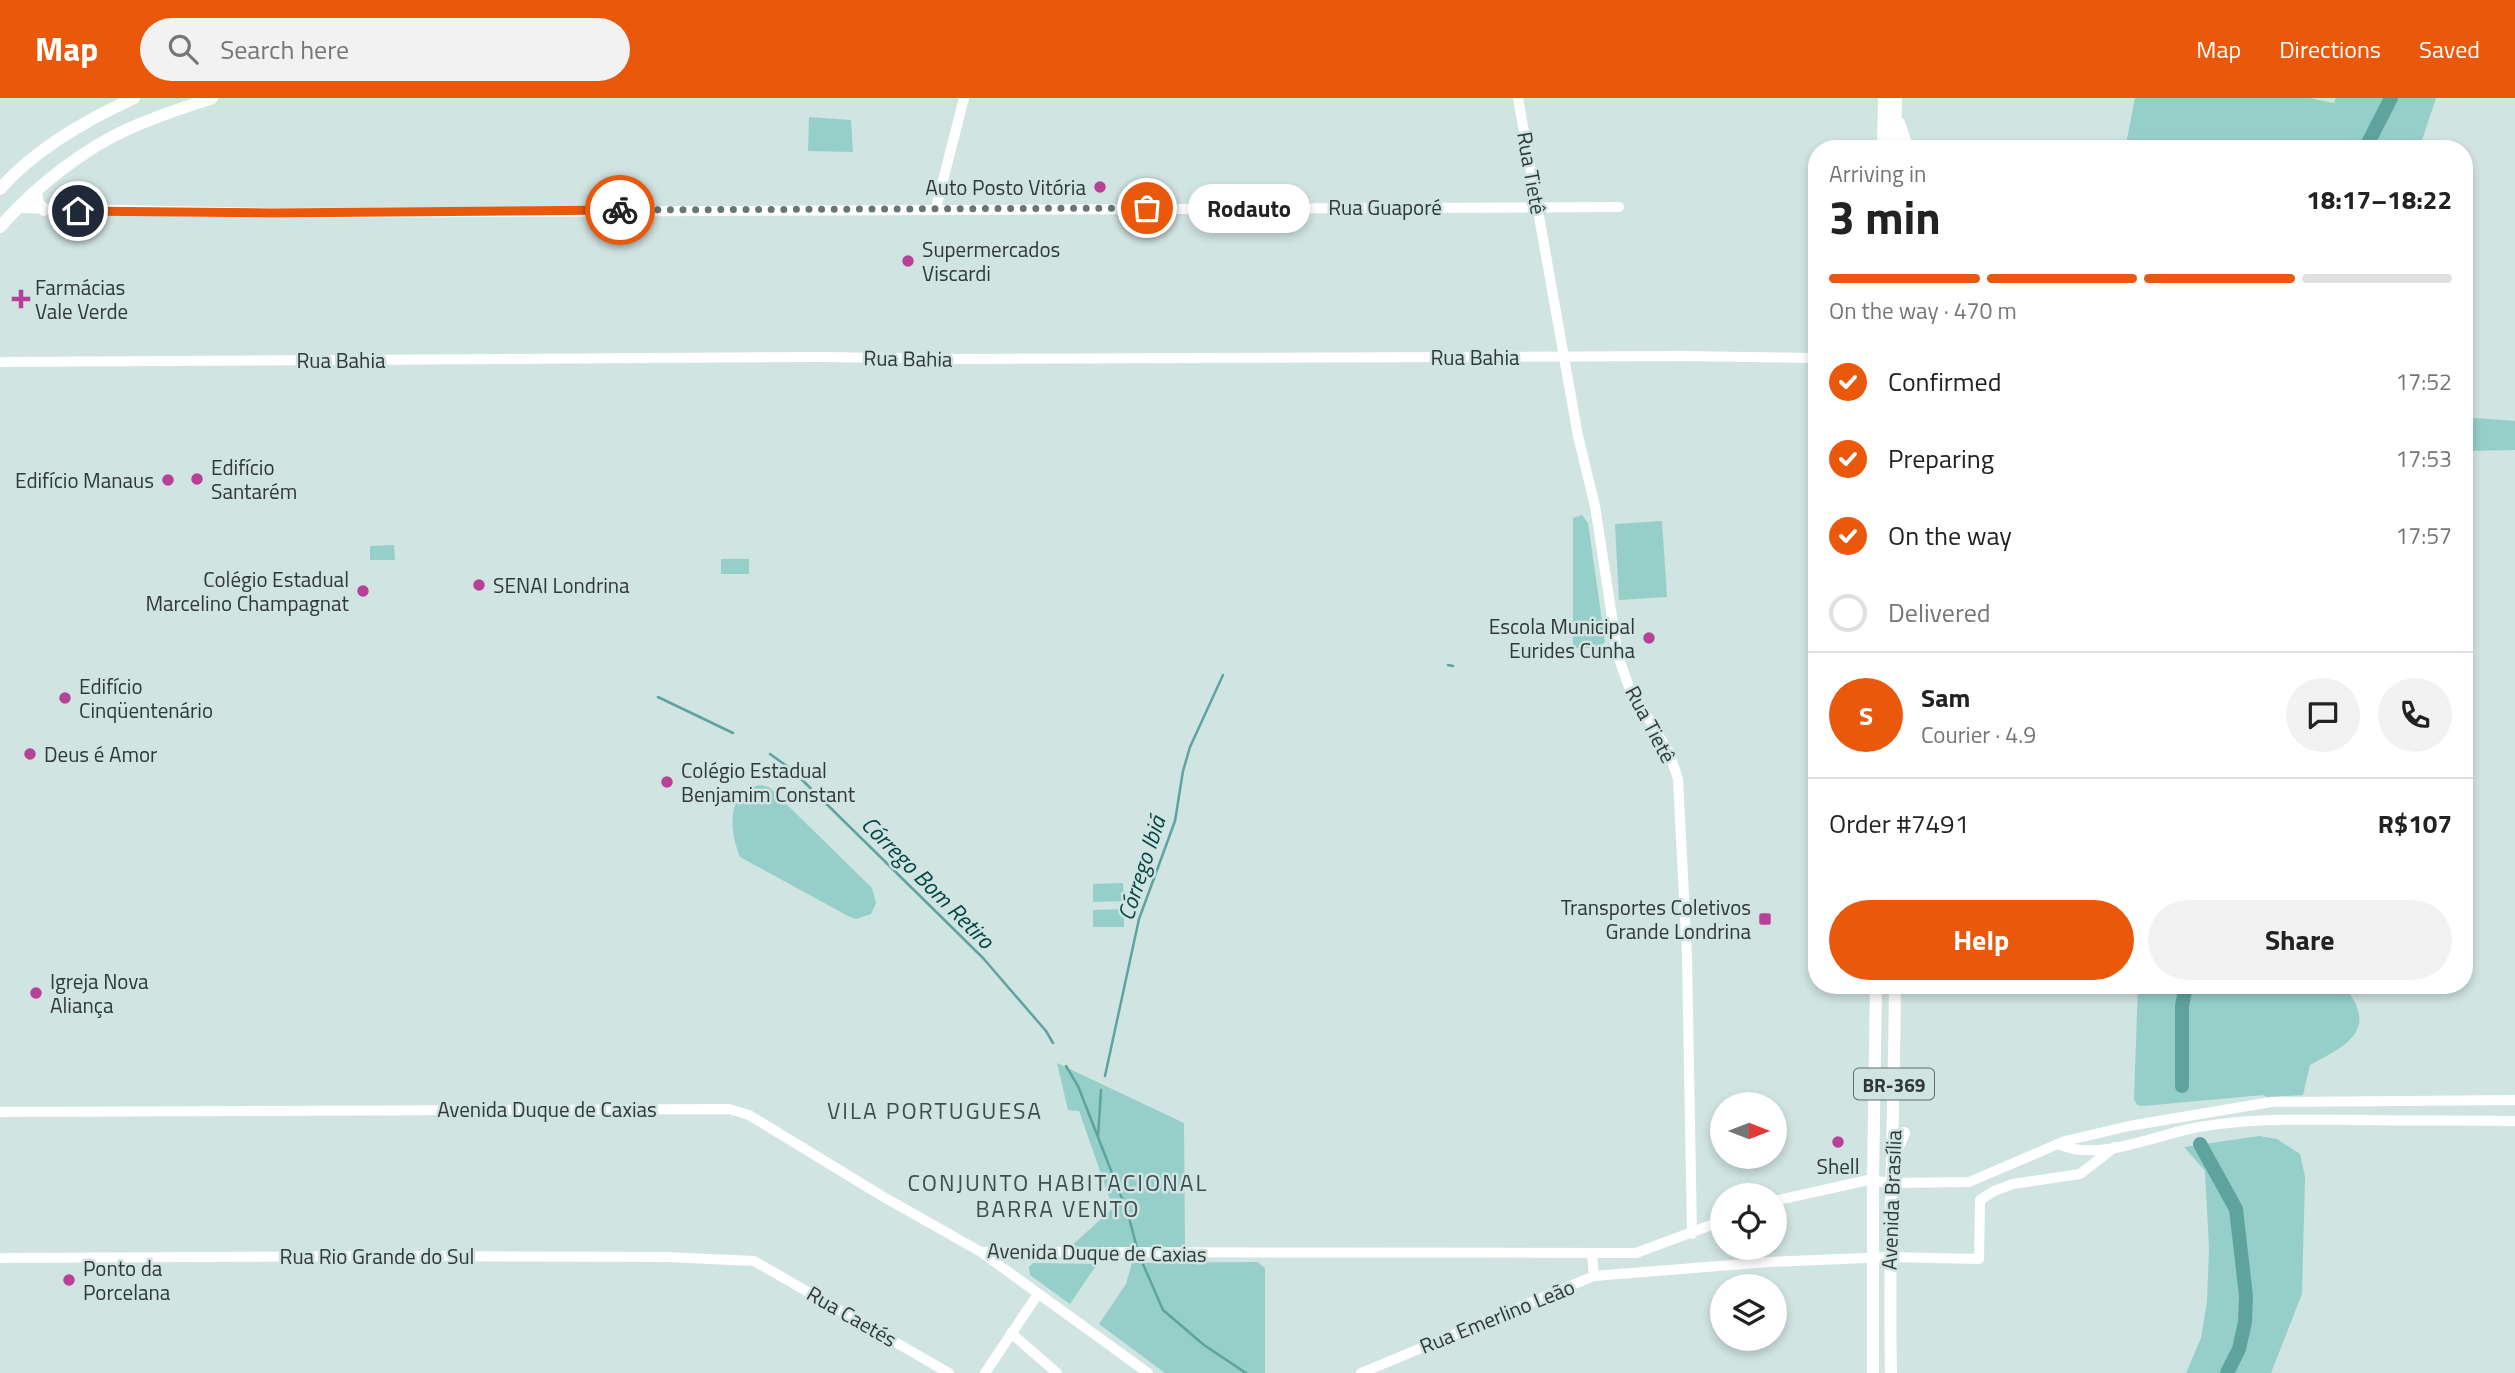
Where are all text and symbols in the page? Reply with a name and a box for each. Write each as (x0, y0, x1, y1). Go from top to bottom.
search box (140, 18, 630, 81)
text: Map (35, 24, 98, 74)
icon: search (164, 30, 202, 68)
text: Search here (220, 30, 349, 69)
text: Map (2196, 31, 2241, 67)
text: Directions (2279, 31, 2381, 67)
text: Saved (2419, 31, 2480, 67)
street label: Rua Tietê (1509, 129, 1555, 217)
text: Arriving in (1829, 156, 1926, 191)
place label: Auto Posto Vitória (925, 171, 1086, 203)
courier (585, 175, 655, 245)
pin (1117, 178, 1177, 238)
marker: Auto Posto Vitória (1092, 179, 1108, 195)
text: 18:17–18:22 (2306, 180, 2452, 219)
pin (48, 181, 108, 241)
text: 3 min (1829, 182, 1941, 252)
callout: Rodauto (1189, 184, 1312, 232)
icon: bag (1128, 189, 1166, 227)
icon: bike (601, 191, 639, 229)
text: Rodauto (1207, 191, 1291, 226)
street label: Rua Guaporé (1328, 191, 1442, 223)
icon: home (59, 192, 97, 230)
place label: Supermercados Viscardi (922, 233, 1060, 289)
marker: Supermercados Viscardi (900, 253, 916, 269)
place label: Farmácias Vale Verde (35, 271, 128, 327)
marker: Farmácias Vale Verde (13, 291, 29, 307)
text: On the way · 470 m (1829, 293, 2017, 328)
street label: Rua Bahia (863, 341, 953, 375)
street label: Rua Bahia (1430, 341, 1520, 373)
street label: Rua Bahia (296, 344, 386, 376)
text: Confirmed (1888, 362, 2002, 401)
icon: check (1829, 363, 1867, 401)
text: 17:52 (2395, 364, 2452, 399)
text: Preparing (1888, 439, 1994, 478)
icon: check (1829, 440, 1867, 478)
text: 17:53 (2395, 441, 2452, 476)
place label: Edifício Santarém (211, 451, 297, 507)
place label: Edifício Manaus (15, 464, 154, 496)
marker: Edifício Santarém (189, 471, 205, 487)
marker: Edifício Manaus (160, 472, 176, 488)
text: On the way (1888, 516, 2012, 555)
icon: check (1829, 517, 1867, 555)
text: 17:57 (2395, 518, 2452, 553)
place label: Colégio Estadual Marcelino Champagnat (145, 563, 350, 619)
place label: SENAI Londrina (493, 569, 630, 601)
marker: SENAI Londrina (471, 577, 487, 593)
marker: Colégio Estadual Marcelino Champagnat (355, 583, 371, 599)
text: Delivered (1888, 593, 1991, 632)
place label: Escola Municipal Eurides Cunha (1489, 610, 1635, 666)
marker: Escola Municipal Eurides Cunha (1641, 630, 1657, 646)
place label: Edifício Cinqüentenário (79, 670, 213, 726)
text: Sam (1921, 678, 1970, 717)
button: chat (2286, 678, 2360, 752)
button: phone (2378, 678, 2452, 752)
street label: Rua Tietê (1617, 680, 1685, 768)
marker: Edifício Cinqüentenário (57, 690, 73, 706)
text: S (1859, 696, 1873, 735)
text: Courier · 4.9 (1921, 717, 2036, 752)
place label: Deus é Amor (44, 738, 157, 770)
marker: Deus é Amor (22, 746, 38, 762)
place label: Colégio Estadual Benjamim Constant (681, 754, 856, 810)
marker: Colégio Estadual Benjamim Constant (659, 774, 675, 790)
text: Order #7491 (1829, 804, 1969, 843)
text: R$107 (2378, 804, 2452, 843)
water label: Córrego Bom Retiro (853, 807, 1003, 957)
water label: Córrego Ibiá (1108, 809, 1175, 925)
place label: Transportes Coletivos Grande Londrina (1561, 891, 1751, 947)
button: Help (1829, 900, 2134, 980)
button: Share (2148, 900, 2452, 980)
marker: Transportes Coletivos Grande Londrina (1757, 911, 1773, 927)
place label: Igreja Nova Aliança (50, 965, 149, 1021)
marker: Igreja Nova Aliança (28, 985, 44, 1001)
road number: BR-369 (1854, 1068, 1934, 1100)
north arrow (1710, 1092, 1787, 1169)
map controls (1710, 1092, 1787, 1351)
street label: Avenida Duque de Caxias (437, 1093, 657, 1125)
district label: VILA PORTUGUESA (827, 1093, 1043, 1128)
street label: Avenida Brasília (1873, 1129, 1909, 1271)
marker: Shell (1830, 1134, 1846, 1150)
place label: Shell (1817, 1150, 1859, 1182)
district label: CONJUNTO HABITACIONAL BARRA VENTO (908, 1165, 1208, 1226)
button: locate (1710, 1183, 1787, 1260)
street label: Avenida Duque de Caxias (987, 1234, 1207, 1270)
street label: Rua Rio Grande do Sul (280, 1240, 474, 1272)
place label: Ponto da Porcelana (83, 1252, 171, 1308)
street label: Rua Emerlino Leão (1415, 1270, 1579, 1362)
marker: Ponto da Porcelana (61, 1272, 77, 1288)
button: layers (1710, 1274, 1787, 1351)
street label: Rua Caetés (801, 1277, 903, 1355)

